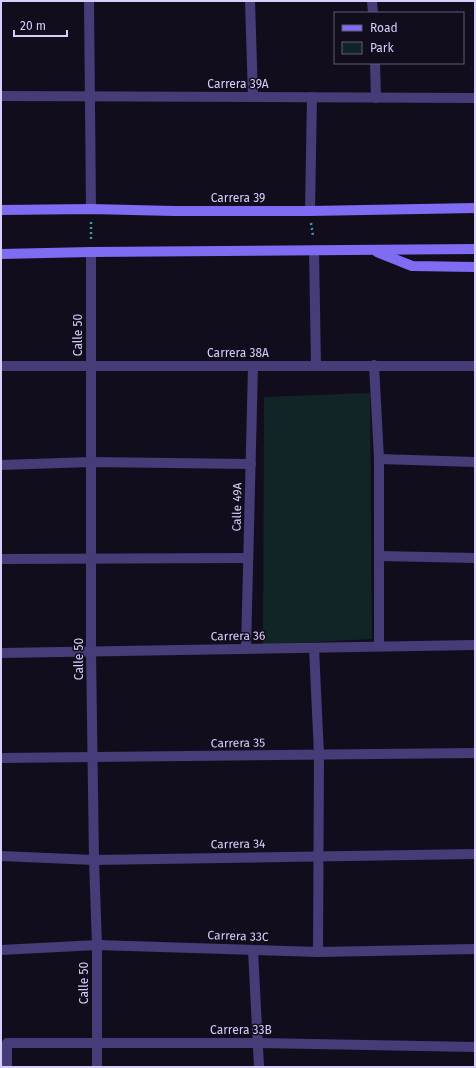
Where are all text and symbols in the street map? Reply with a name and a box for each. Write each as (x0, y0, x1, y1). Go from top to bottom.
scale bar (14, 12, 67, 38)
legend (334, 12, 464, 64)
text: 20 m (20, 19, 46, 33)
text: Road (370, 21, 398, 35)
text: Park (370, 41, 394, 55)
street label: Carrera 39A (207, 77, 269, 91)
street label: Carrera 39 (211, 191, 265, 205)
street label: Calle 50 (71, 313, 85, 356)
street label: Carrera 38A (207, 346, 269, 360)
street label: Calle 49A (230, 482, 244, 532)
street label: Carrera 36 (210, 629, 266, 643)
street label: Calle 50 (72, 637, 86, 680)
street label: Carrera 35 (211, 736, 265, 750)
street label: Carrera 34 (210, 837, 266, 851)
street label: Carrera 33C (207, 928, 269, 944)
street label: Calle 50 (77, 961, 91, 1004)
street label: Carrera 33B (210, 1023, 272, 1037)

